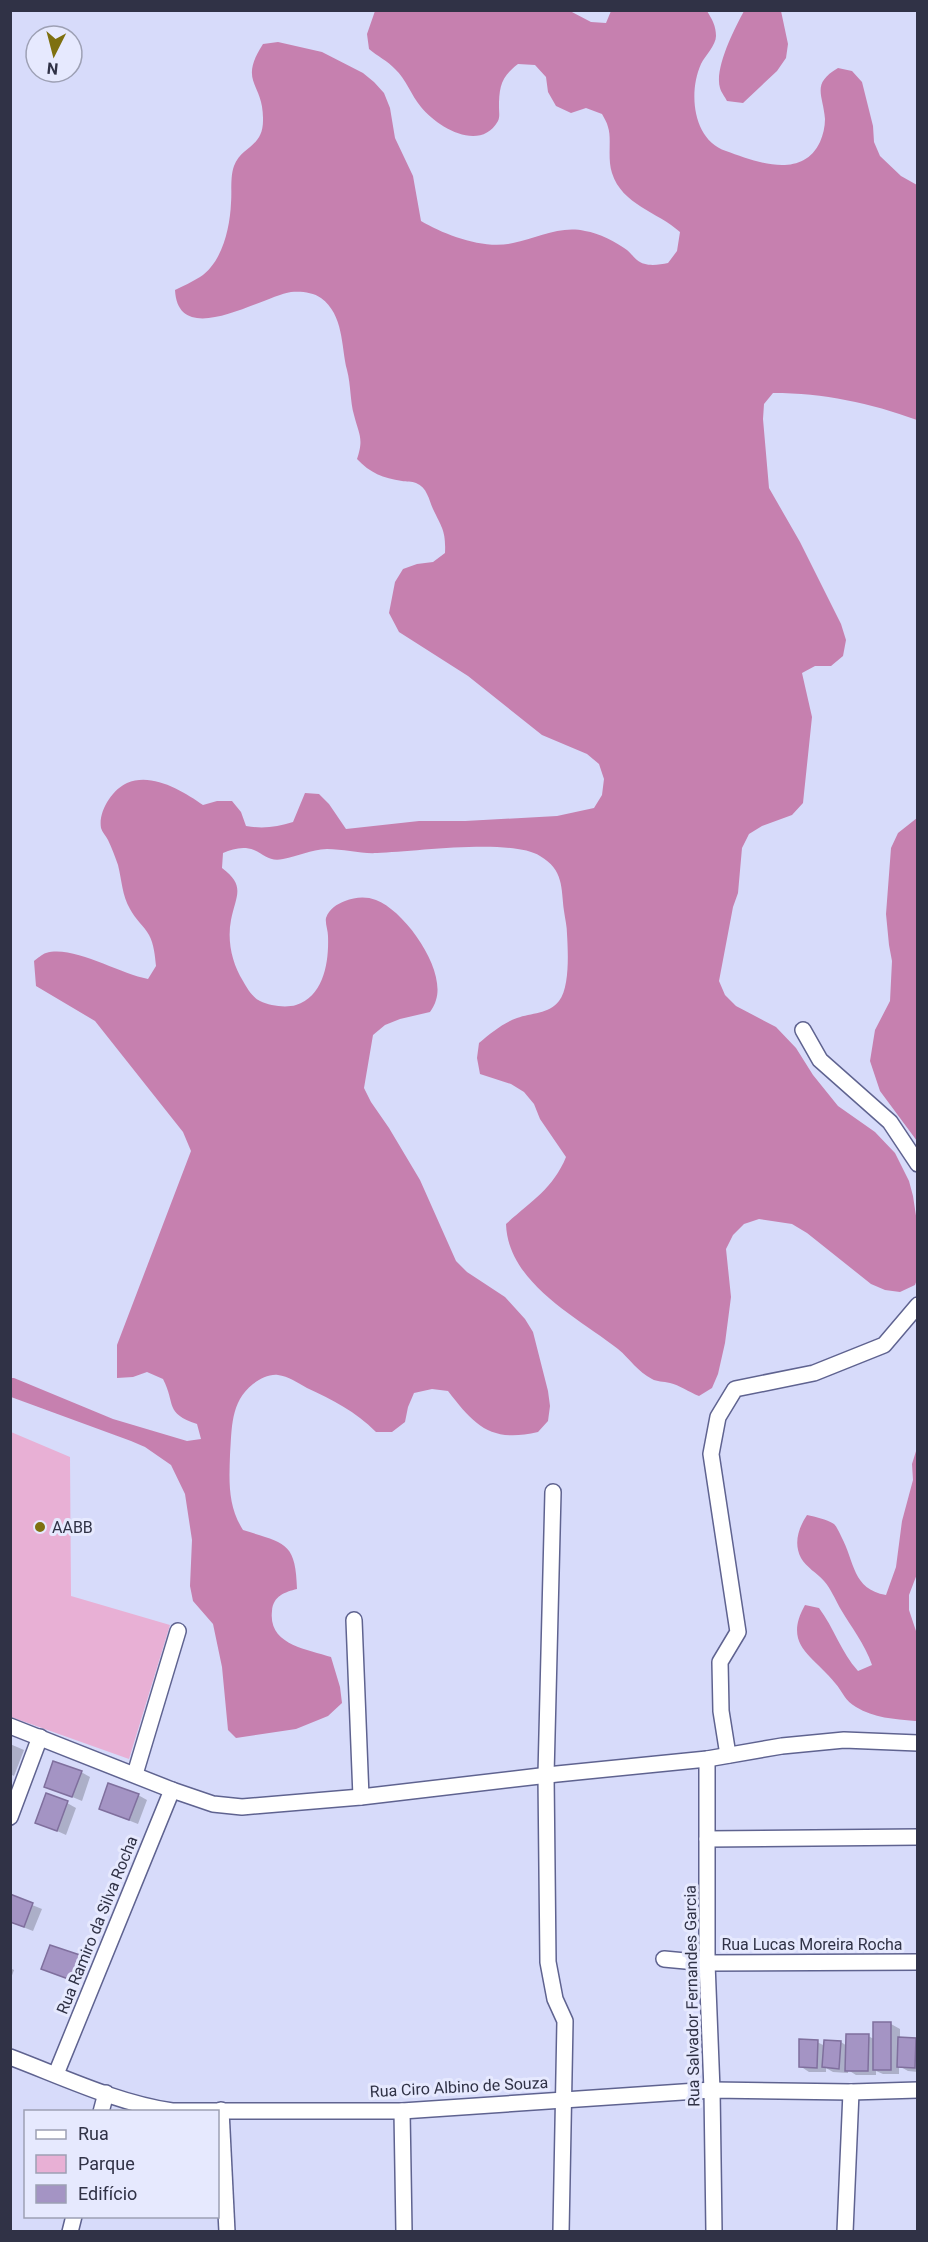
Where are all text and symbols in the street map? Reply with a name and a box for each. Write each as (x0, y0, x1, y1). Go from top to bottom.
north arrow (24, 24, 84, 84)
text: N (46, 58, 59, 78)
place label: AABB (52, 1518, 93, 1537)
marker: AABB (33, 1520, 47, 1534)
street label: Rua Ramiro da Silva Rocha (53, 1833, 141, 2017)
street label: Rua Salvador Fernandes Garcia (681, 1885, 703, 2107)
street label: Rua Lucas Moreira Rocha (721, 1935, 903, 1954)
street label: Rua Ciro Albino de Souza (369, 2073, 549, 2101)
legend (24, 2110, 219, 2218)
text: Rua (78, 2123, 109, 2144)
text: Parque (78, 2153, 135, 2174)
text: Edifício (78, 2183, 137, 2204)

